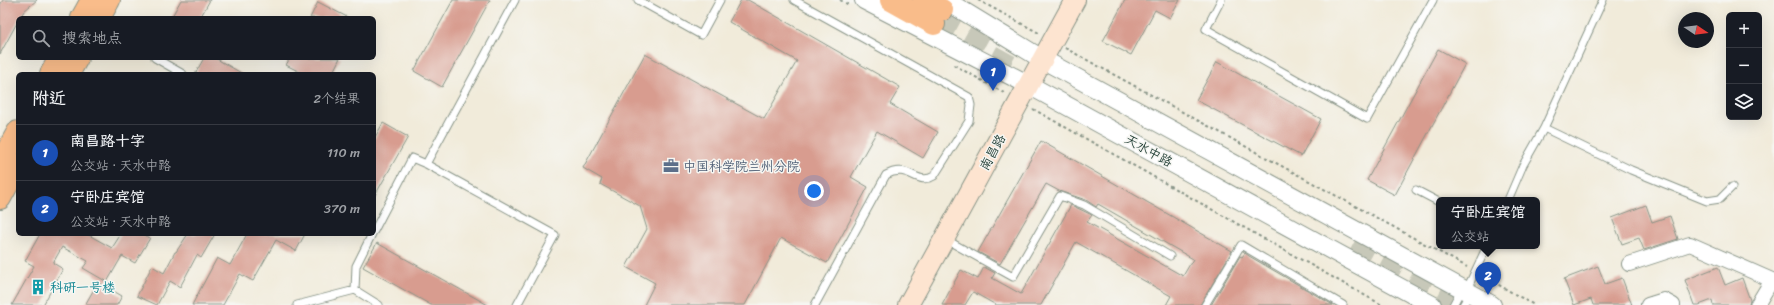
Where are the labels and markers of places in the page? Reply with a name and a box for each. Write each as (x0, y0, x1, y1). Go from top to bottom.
pin: 1 (980, 58, 1006, 91)
place label: 中国科学院兰州分院 (683, 155, 800, 178)
office icon: 中国科学院兰州分院 (662, 157, 680, 175)
pin: 2 (1475, 262, 1501, 295)
place label: 科研一号楼 (50, 276, 115, 299)
building icon: 科研一号楼 (29, 278, 47, 296)

